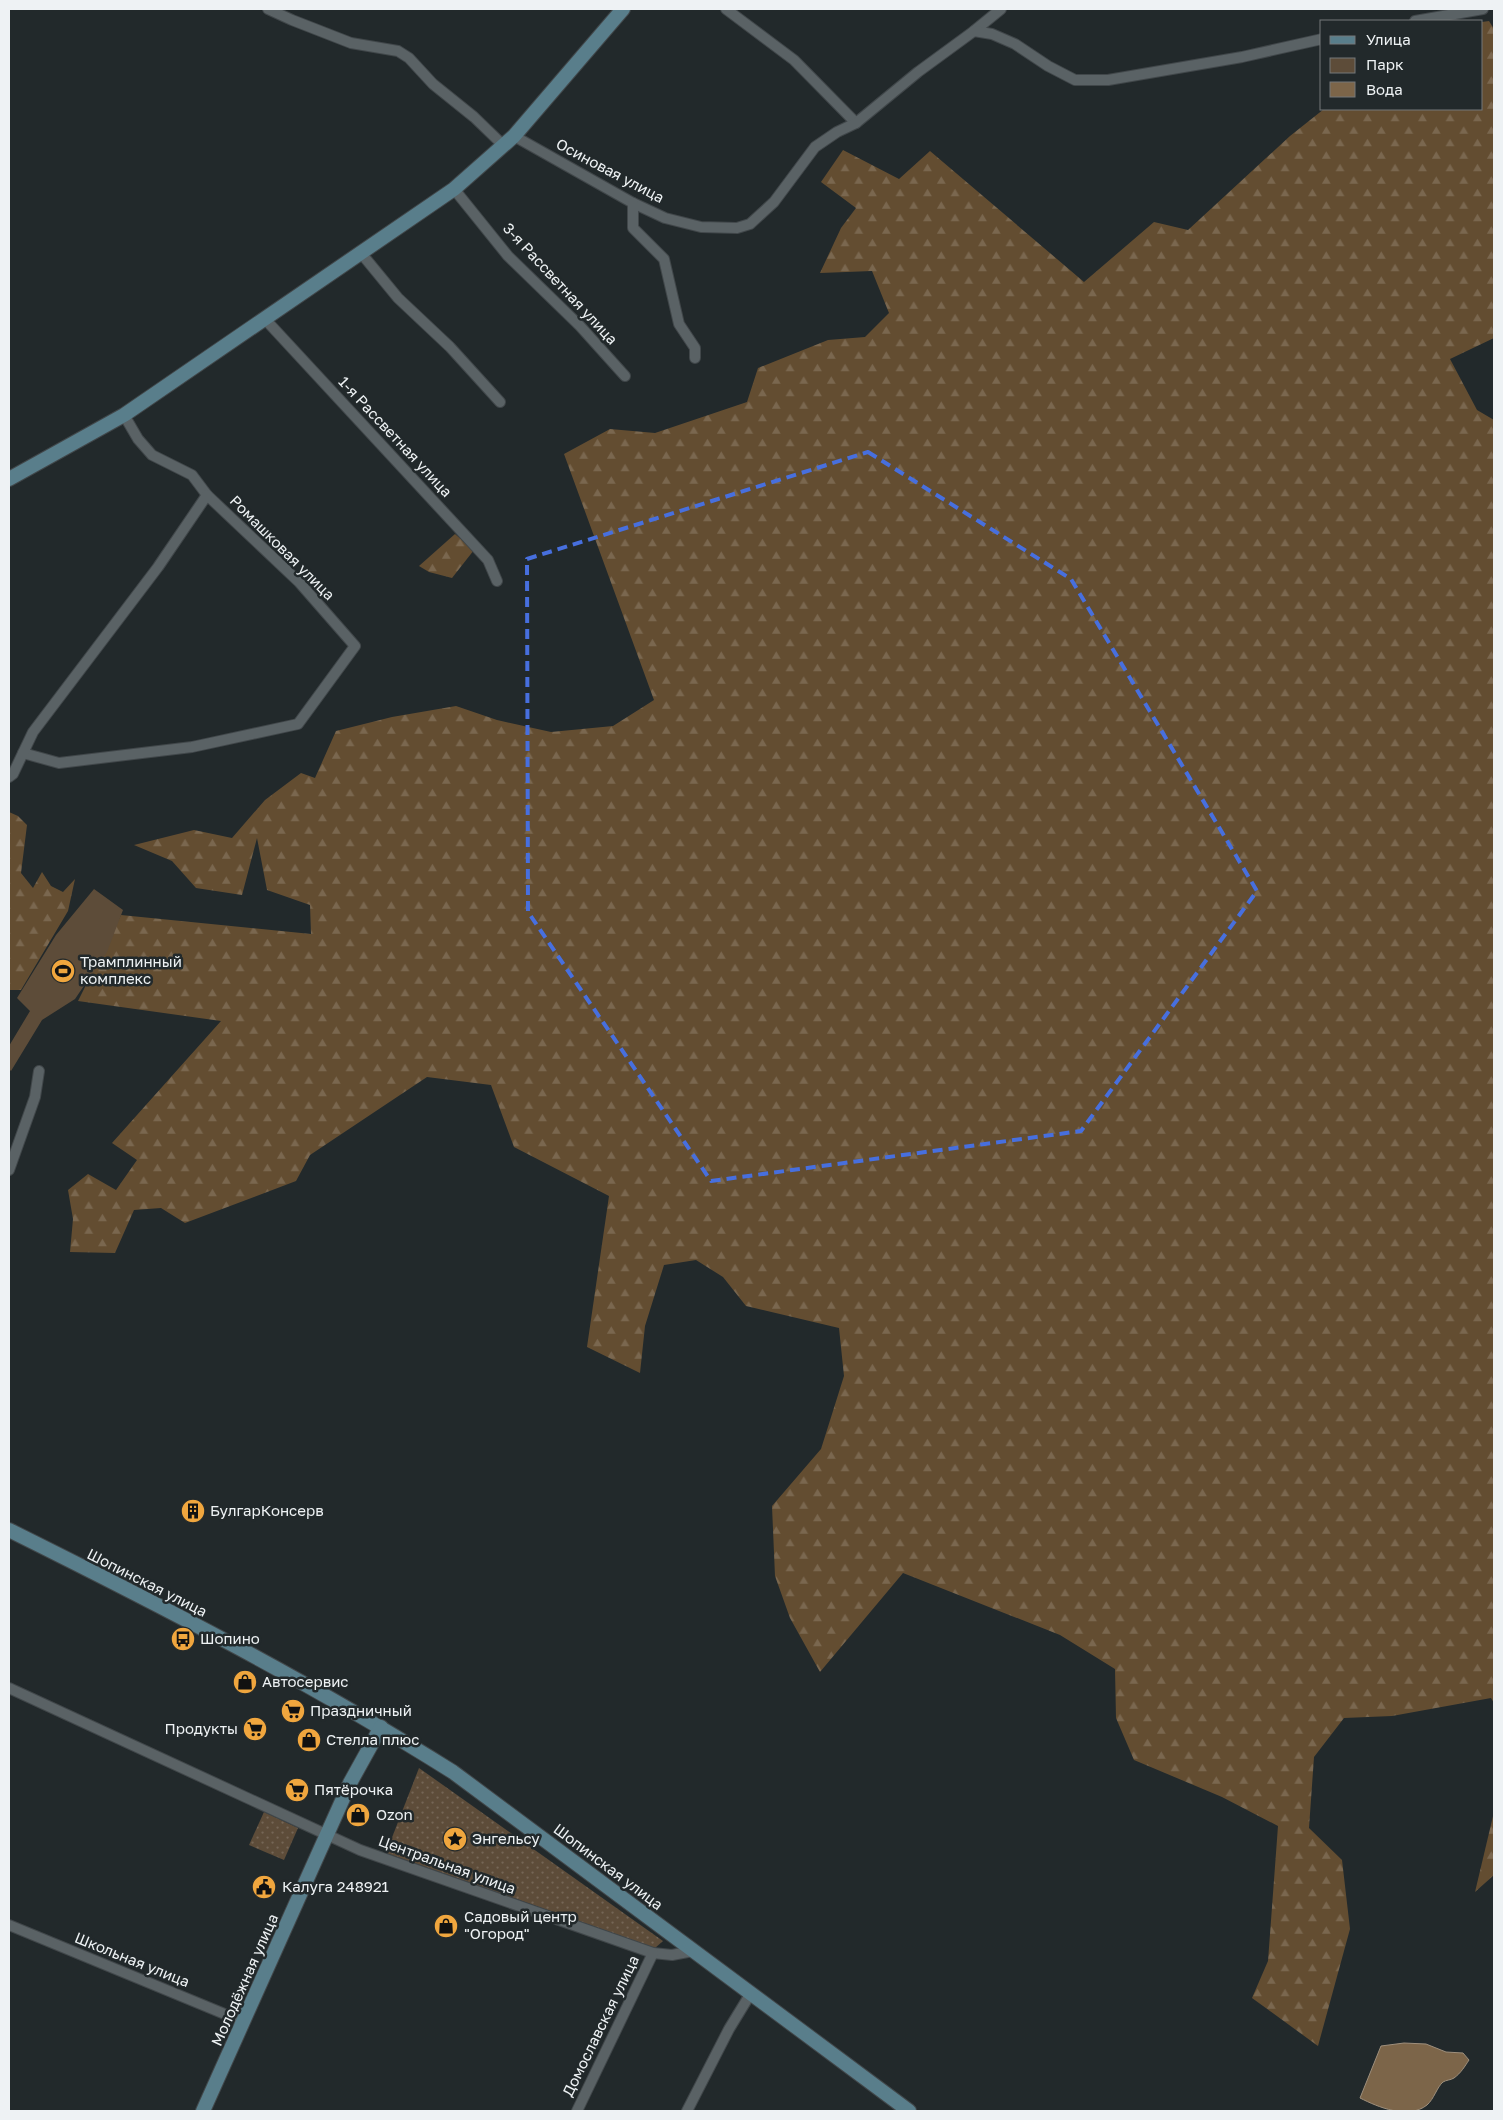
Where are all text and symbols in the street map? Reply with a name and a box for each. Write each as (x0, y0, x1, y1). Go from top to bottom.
legend (1320, 20, 1483, 110)
text: Улица (1366, 30, 1411, 48)
text: Парк (1366, 55, 1404, 73)
text: Вода (1366, 80, 1403, 98)
street label: Осиновая улица (553, 134, 668, 206)
street label: 3-я Рассветная улица (500, 219, 622, 348)
street label: 1-я Рассветная улица (335, 372, 456, 500)
street label: Ромашковая улица (227, 491, 339, 603)
place label: Трамплинный комплекс (80, 952, 182, 987)
sports icon: Трамплинный комплекс (50, 958, 76, 984)
building icon: БулгарКонсерв (180, 1498, 206, 1524)
place label: БулгарКонсерв (210, 1501, 324, 1519)
street label: Шопинская улица (84, 1544, 210, 1620)
bus stop icon: Шопино (170, 1626, 196, 1652)
place label: Шопино (200, 1629, 260, 1647)
shop icon: Автосервис (232, 1669, 258, 1695)
place label: Автосервис (262, 1672, 348, 1690)
supermarket icon: Праздничный (280, 1698, 306, 1724)
place label: Праздничный (310, 1701, 412, 1719)
supermarket icon: Продукты (242, 1716, 268, 1742)
place label: Продукты (164, 1719, 238, 1737)
shop icon: Стелла плюс (296, 1727, 322, 1753)
place label: Стелла плюс (326, 1730, 419, 1748)
supermarket icon: Пятёрочка (284, 1777, 310, 1803)
place label: Пятёрочка (314, 1780, 393, 1798)
shop icon: Ozon (345, 1802, 371, 1828)
place label: Ozon (376, 1805, 413, 1823)
street label: Шопинская улица (550, 1819, 667, 1913)
place icon: Энгельсу (442, 1826, 468, 1852)
place label: Энгельсу (472, 1829, 540, 1847)
street label: Центральная улица (376, 1831, 518, 1897)
public building icon: Калуга 248921 (251, 1874, 277, 1900)
place label: Калуга 248921 (282, 1877, 389, 1895)
place label: Садовый центр "Огород" (464, 1907, 577, 1942)
street label: Молодёжная улица (207, 1911, 281, 2048)
shop icon: Садовый центр "Огород" (433, 1913, 459, 1939)
street label: Школьная улица (72, 1928, 192, 1990)
street label: Домославская улица (558, 1952, 642, 2099)

